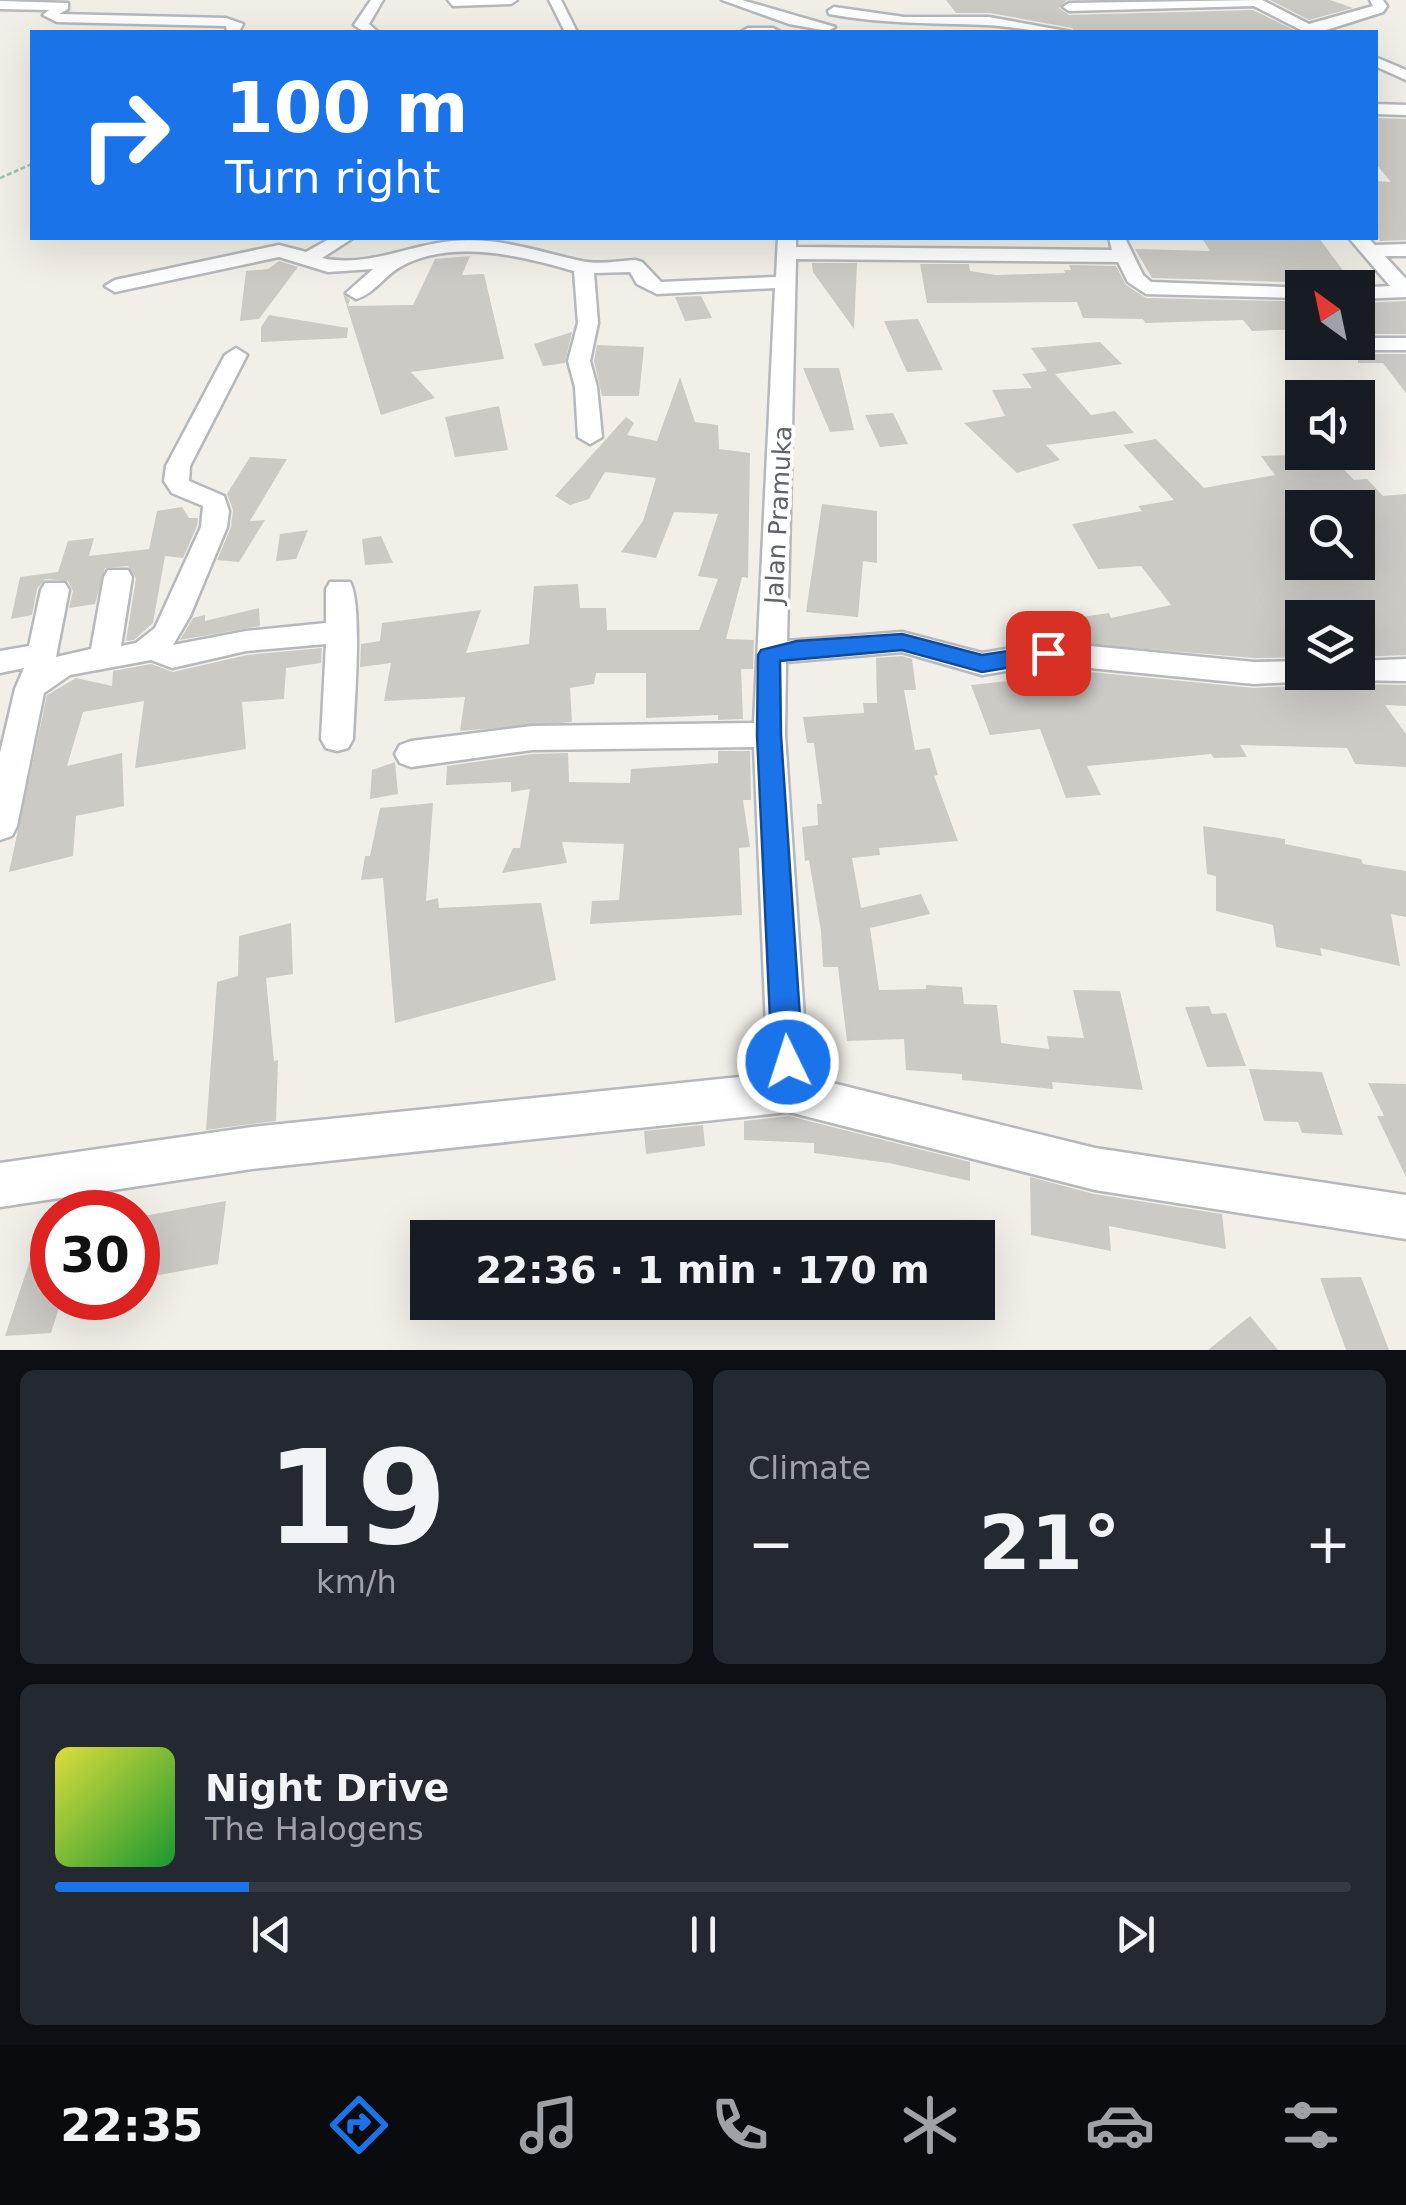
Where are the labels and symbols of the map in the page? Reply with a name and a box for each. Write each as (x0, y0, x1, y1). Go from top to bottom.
north arrow (1285, 270, 1375, 360)
street label: Jalan Pramuka (759, 425, 798, 607)
pin (1006, 611, 1091, 696)
position arrow (736, 1010, 840, 1114)
speed limit sign: 30 (30, 1190, 160, 1320)

